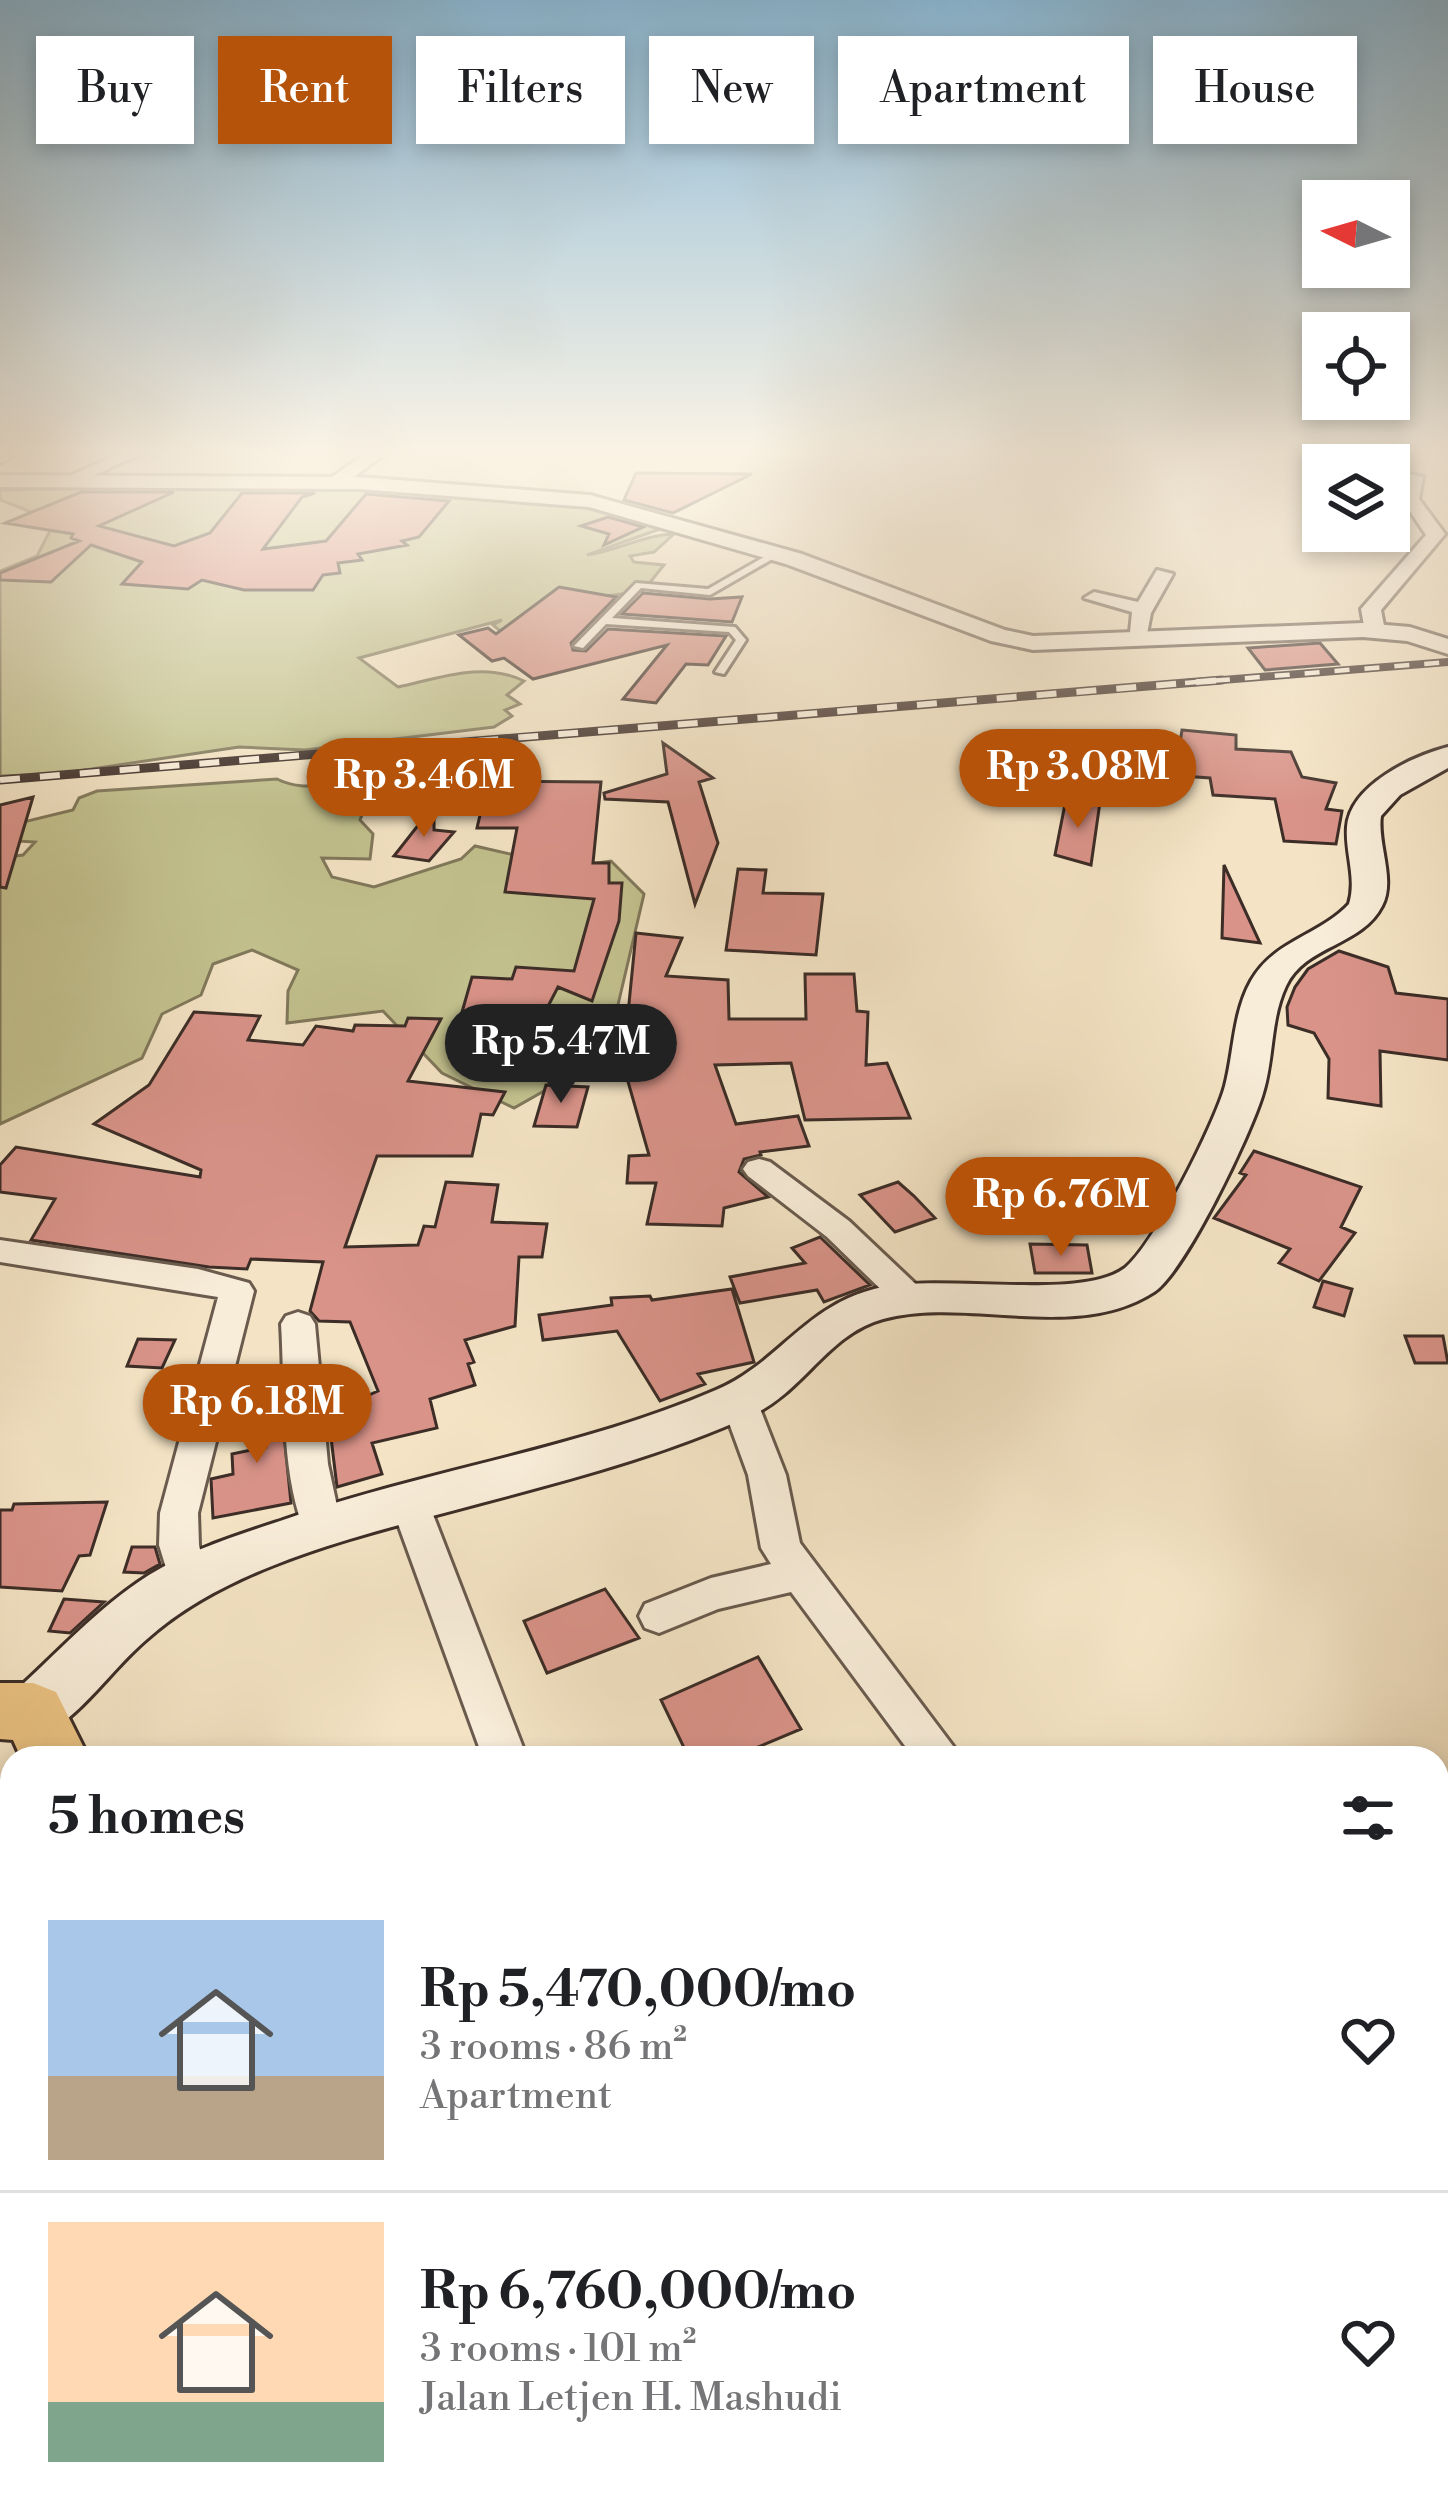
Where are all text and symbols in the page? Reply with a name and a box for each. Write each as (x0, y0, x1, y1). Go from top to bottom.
chip: Buy (36, 36, 194, 144)
chip: Rent (218, 36, 392, 144)
chip: Filters (416, 36, 625, 144)
chip: New (649, 36, 814, 144)
chip: Apartment (838, 36, 1129, 144)
chip: House (1153, 36, 1357, 144)
north arrow (1302, 180, 1410, 288)
map controls (1302, 180, 1410, 552)
button: locate (1302, 312, 1410, 420)
button: layers (1302, 444, 1410, 552)
pin: Rp 3.08M (954, 729, 1202, 831)
pin: Rp 3.46M (300, 738, 548, 840)
text: Rp 3.08M (986, 743, 1170, 792)
text: Rp 3.46M (334, 752, 514, 801)
pin: Rp 5.47M (437, 1004, 685, 1106)
text: Rp 5.47M (472, 1018, 650, 1067)
pin: Rp 6.76M (937, 1157, 1185, 1259)
text: Rp 6.76M (972, 1171, 1150, 1220)
pin: Rp 6.18M (133, 1364, 381, 1466)
text: Rp 6.18M (170, 1378, 344, 1427)
icon: filters (1335, 1785, 1401, 1851)
text: 5 homes (48, 1786, 245, 1850)
text: Rp 5,470,000/mo (420, 1959, 856, 2023)
icon: home (144, 1968, 288, 2112)
icon: heart (1335, 2007, 1401, 2073)
text: 3 rooms · 86 m² (420, 2023, 687, 2072)
text: Apartment (420, 2072, 612, 2121)
text: Rp 6,760,000/mo (420, 2261, 856, 2325)
icon: home (144, 2270, 288, 2414)
icon: heart (1335, 2309, 1401, 2375)
text: 3 rooms · 101 m² (420, 2325, 696, 2374)
text: Jalan Letjen H. Mashudi (420, 2374, 842, 2423)

